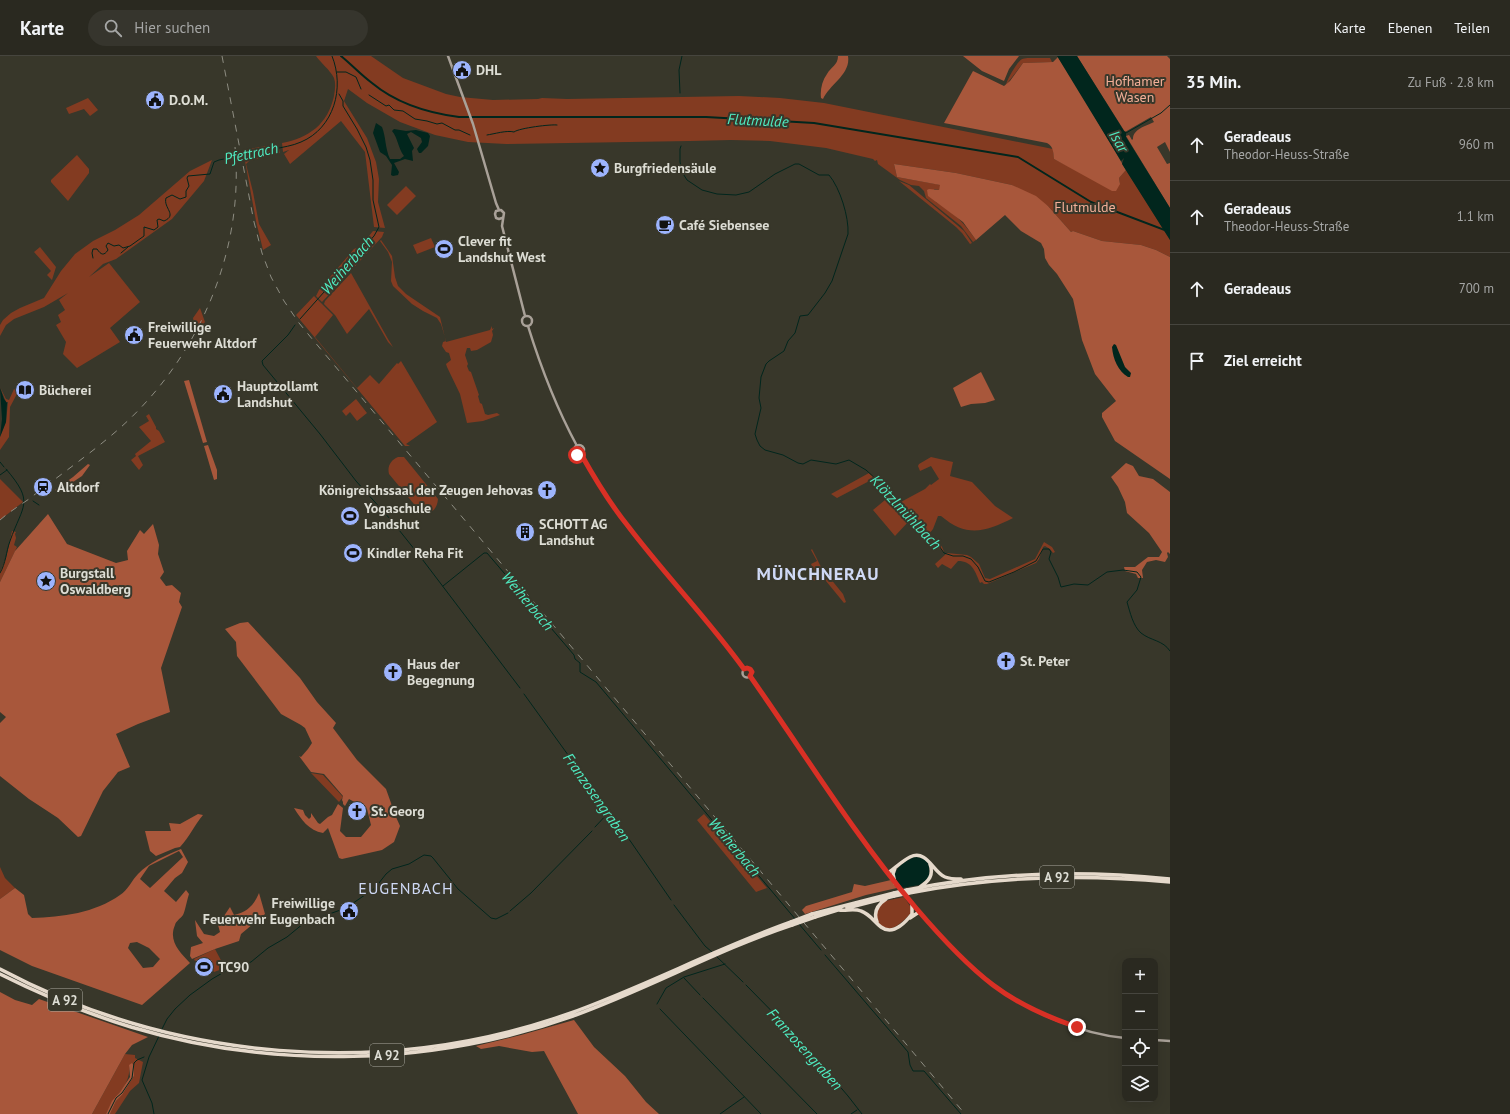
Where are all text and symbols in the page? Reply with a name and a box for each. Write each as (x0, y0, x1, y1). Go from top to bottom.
search box (88, 10, 368, 46)
text: Karte (20, 16, 64, 40)
icon: search (102, 17, 124, 39)
text: Hier suchen (134, 18, 210, 37)
text: Karte (1334, 19, 1366, 37)
text: Ebenen (1388, 19, 1432, 37)
text: Teilen (1454, 19, 1490, 37)
public building icon: DHL (451, 59, 473, 81)
place label: DHL (476, 61, 502, 79)
text: 35 Min. (1186, 71, 1241, 93)
park label: Hofhamer Wasen (1105, 72, 1165, 106)
text: Zu Fuß · 2.8 km (1408, 74, 1494, 91)
public building icon: D.O.M. (144, 89, 166, 111)
place label: D.O.M. (169, 91, 208, 109)
water label: Flutmulde (727, 109, 789, 131)
water label: Isar (1105, 127, 1133, 156)
text: Geradeaus (1224, 127, 1291, 146)
icon: ahead (1186, 134, 1208, 156)
text: 960 m (1459, 136, 1494, 153)
water label: Pfettrach (222, 138, 280, 168)
text: Theodor-Heuss-Straße (1224, 146, 1349, 163)
place icon: Burgfriedensäule (589, 157, 611, 179)
place label: Burgfriedensäule (614, 159, 716, 177)
park label: Flutmulde (1054, 198, 1116, 216)
text: Geradeaus (1224, 199, 1291, 218)
icon: ahead (1186, 206, 1208, 228)
text: 1.1 km (1457, 208, 1494, 225)
cafe icon: Café Siebensee (654, 214, 676, 236)
place label: Café Siebensee (679, 216, 769, 234)
text: Theodor-Heuss-Straße (1224, 218, 1349, 235)
water label: Weiherbach (316, 232, 378, 298)
place label: Clever fit Landshut West (458, 232, 546, 266)
sports icon: Clever fit Landshut West (433, 238, 455, 260)
icon: ahead (1186, 278, 1208, 300)
text: Geradeaus (1224, 279, 1291, 298)
text: 700 m (1459, 280, 1494, 297)
place label: Freiwillige Feuerwehr Altdorf (148, 318, 258, 352)
public building icon: Freiwillige Feuerwehr Altdorf (123, 324, 145, 346)
icon: arrive (1186, 350, 1208, 372)
text: Ziel erreicht (1224, 351, 1302, 370)
place label: Hauptzollamt Landshut (237, 377, 318, 411)
library icon: Bücherei (14, 379, 36, 401)
place label: Bücherei (39, 381, 92, 399)
public building icon: Hauptzollamt Landshut (212, 383, 234, 405)
route start (568, 446, 586, 464)
water label: Klötzlmühlbach (866, 470, 946, 554)
station icon: Altdorf (32, 476, 54, 498)
place label: Altdorf (57, 478, 100, 496)
church icon: Königreichssaal der Zeugen Jehovas (536, 479, 558, 501)
place label: Königreichssaal der Zeugen Jehovas (319, 481, 533, 499)
place label: Yogaschule Landshut (363, 499, 431, 533)
sports icon: Yogaschule Landshut (339, 505, 361, 527)
place label: SCHOTT AG Landshut (539, 515, 607, 549)
building icon: SCHOTT AG Landshut (514, 521, 536, 543)
sports icon: Kindler Reha Fit (342, 542, 364, 564)
place label: Kindler Reha Fit (367, 544, 463, 562)
district label: MÜNCHNERAU (757, 562, 879, 585)
place label: Burgstall Oswaldberg (60, 564, 131, 598)
water label: Weiherbach (498, 568, 558, 634)
place icon: Burgstall Oswaldberg (35, 570, 57, 592)
church icon: St. Peter (995, 650, 1017, 672)
place label: St. Peter (1020, 652, 1070, 670)
place label: Haus der Begegnung (407, 655, 475, 689)
church icon: Haus der Begegnung (382, 661, 404, 683)
water label: Franzosengraben (559, 749, 635, 845)
church icon: St. Georg (346, 800, 368, 822)
place label: St. Georg (371, 802, 425, 820)
water label: Weiherbach (705, 814, 765, 880)
road number: A 92 (1040, 866, 1074, 888)
district label: EUGENBACH (358, 878, 454, 898)
place label: Freiwillige Feuerwehr Eugenbach (203, 894, 335, 928)
public building icon: Freiwillige Feuerwehr Eugenbach (338, 900, 360, 922)
sports icon: TC90 (193, 956, 215, 978)
place label: TC90 (218, 958, 249, 976)
map controls (1122, 958, 1158, 1102)
button: + (1122, 958, 1158, 994)
road number: A 92 (48, 989, 82, 1011)
button: − (1122, 994, 1158, 1030)
water label: Franzosengraben (763, 1004, 847, 1094)
route end (1068, 1018, 1086, 1036)
button: locate (1122, 1030, 1158, 1066)
road number: A 92 (370, 1044, 404, 1066)
button: layers (1122, 1066, 1158, 1102)

